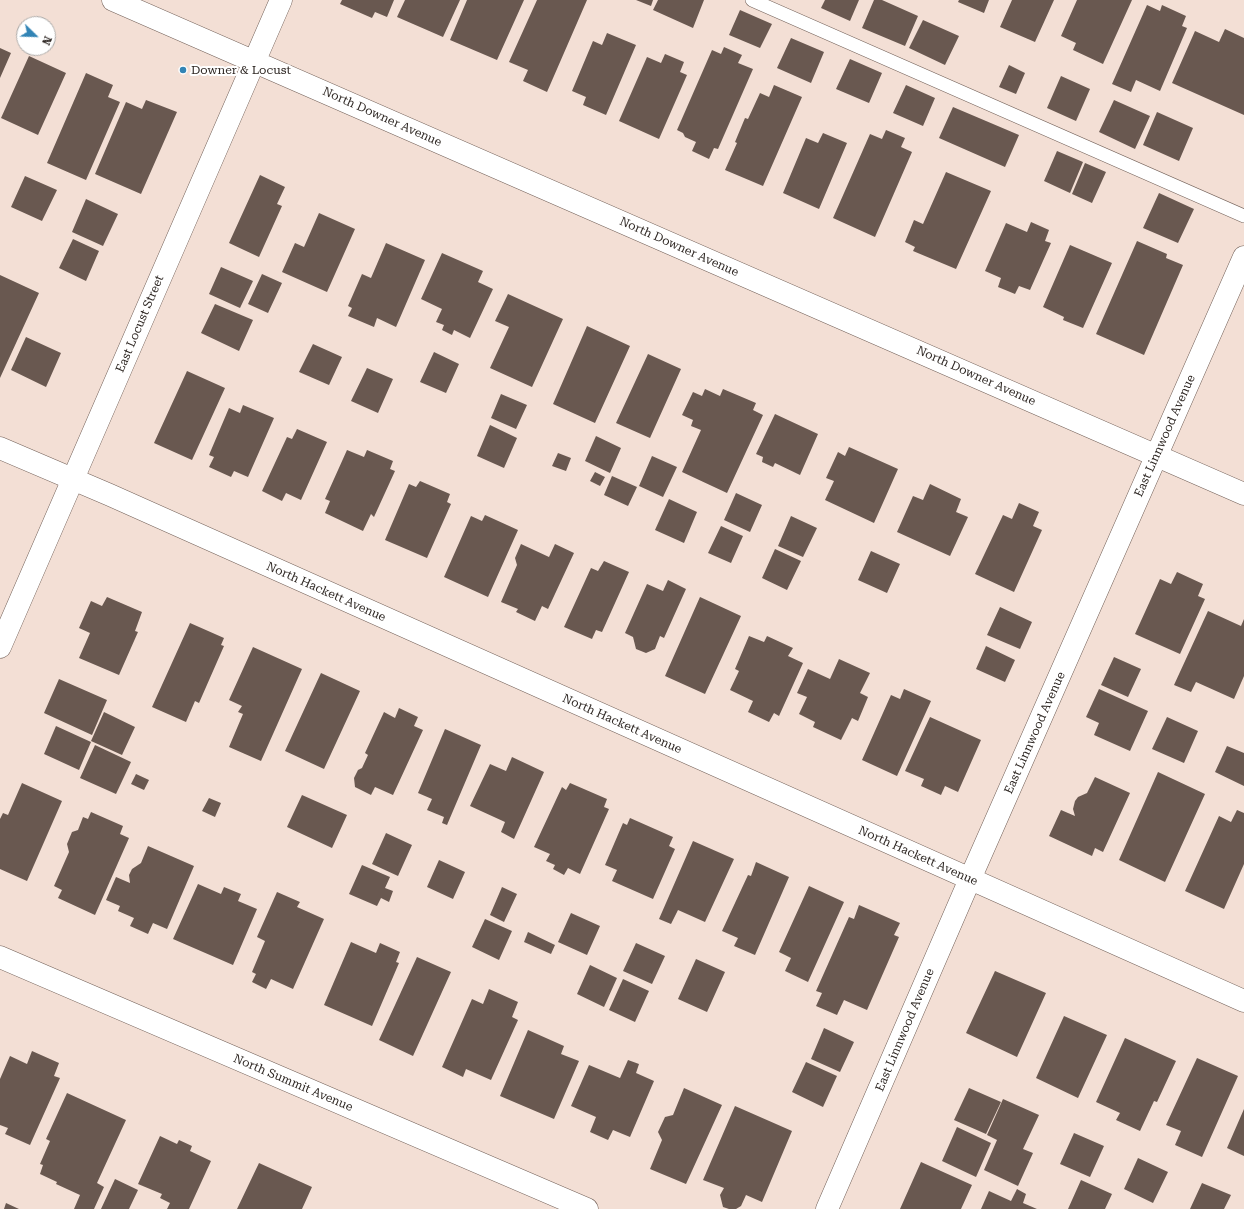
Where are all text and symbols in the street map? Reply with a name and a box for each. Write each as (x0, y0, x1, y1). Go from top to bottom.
north arrow (16, 16, 56, 56)
text: N (39, 34, 54, 47)
place label: Downer & Locust (191, 63, 291, 77)
marker: Downer & Locust (178, 65, 188, 75)
street label: North Downer Avenue (320, 84, 444, 150)
street label: North Downer Avenue (617, 214, 741, 280)
street label: East Locust Street (113, 273, 167, 375)
street label: North Downer Avenue (914, 343, 1038, 409)
street label: East Linnwood Avenue (1132, 373, 1198, 499)
street label: North Hackett Avenue (264, 559, 388, 625)
street label: East Linnwood Avenue (1002, 670, 1068, 796)
street label: North Hackett Avenue (560, 691, 684, 757)
street label: North Hackett Avenue (856, 823, 980, 889)
street label: East Linnwood Avenue (873, 966, 937, 1094)
street label: North Summit Avenue (231, 1051, 355, 1115)

